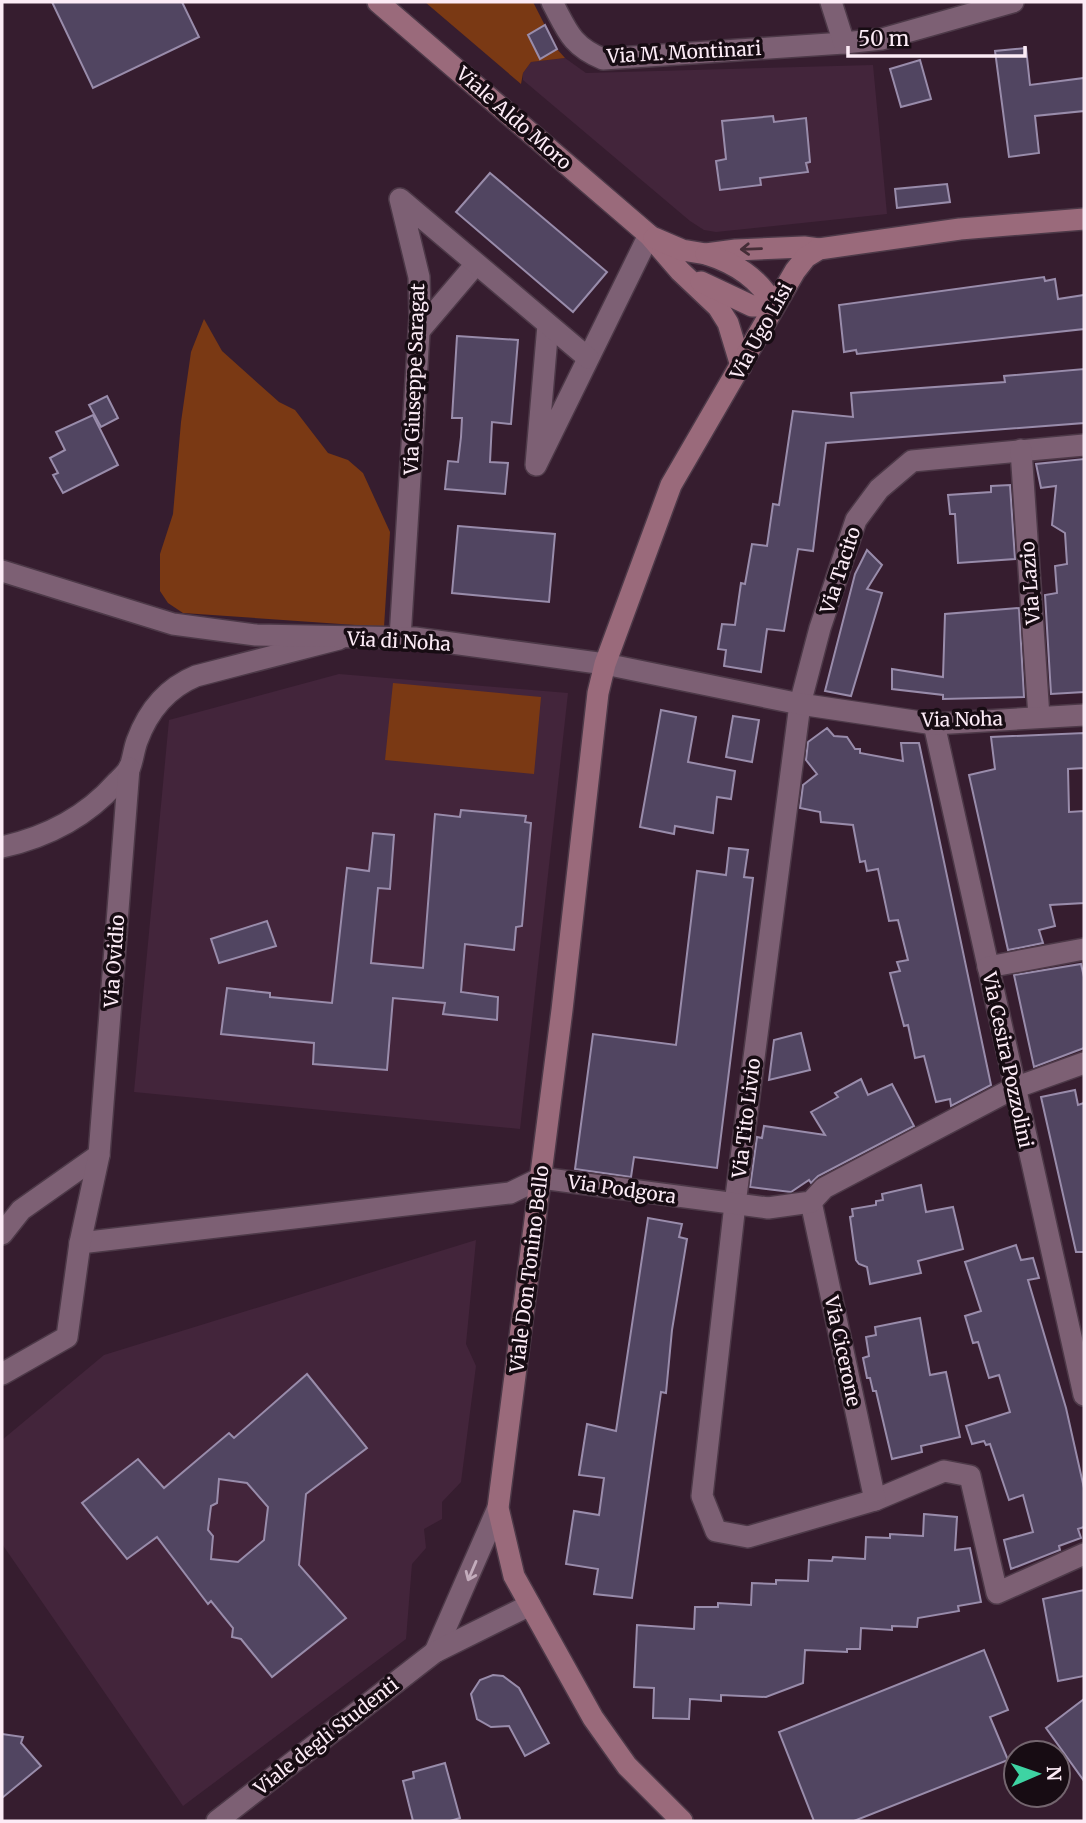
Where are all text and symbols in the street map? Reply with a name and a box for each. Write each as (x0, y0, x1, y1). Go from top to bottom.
scale bar (848, 14, 1025, 58)
text: 50 m (858, 25, 909, 52)
street label: Via M. Montinari (605, 36, 762, 68)
street label: Viale Aldo Moro (451, 61, 576, 175)
one-way arrow (740, 243, 763, 256)
street label: Via Ugo Lisi (724, 278, 797, 384)
street label: Via Giuseppe Saragat (399, 282, 429, 476)
street label: Via Tacito (814, 523, 865, 617)
street label: Via Lazio (1015, 541, 1045, 626)
street label: Via di Noha (346, 626, 451, 656)
street label: Via Noha (920, 706, 1003, 732)
street label: Via Ovidio (99, 914, 129, 1009)
street label: Via Cesira Pozzolini (977, 969, 1038, 1150)
street label: Via Tito Livio (727, 1057, 765, 1180)
street label: Viale Don Tonino Bello (504, 1164, 554, 1375)
street label: Via Podgora (565, 1169, 678, 1208)
street label: Via Cicerone (819, 1292, 866, 1409)
one-way arrow (465, 1560, 478, 1582)
street label: Viale degli Studenti (248, 1672, 403, 1800)
north arrow (1002, 1739, 1072, 1809)
text: N (1042, 1765, 1066, 1781)

